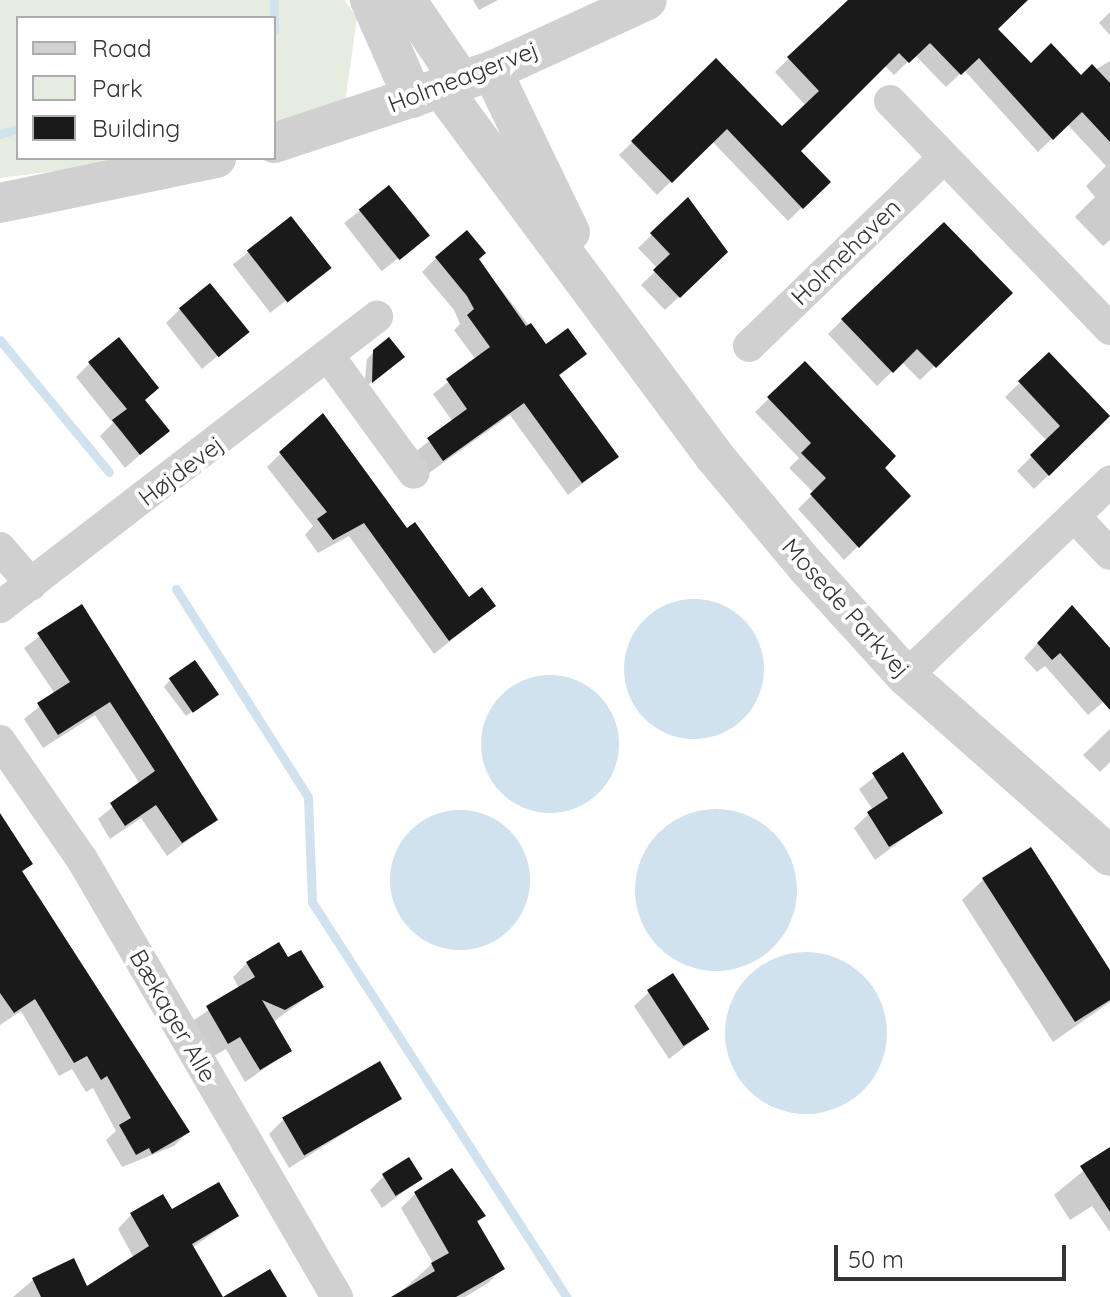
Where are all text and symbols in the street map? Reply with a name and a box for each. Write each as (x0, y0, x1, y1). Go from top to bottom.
legend (16, 16, 276, 160)
text: Road (92, 33, 152, 63)
street label: Holmeagervej (384, 35, 542, 119)
text: Park (92, 73, 143, 103)
text: Building (92, 113, 180, 143)
street label: Holmehaven (785, 193, 907, 311)
street label: Højdevej (133, 430, 229, 512)
street label: Mosede Parkvej (776, 533, 916, 683)
street label: Bækager Alle (123, 945, 223, 1087)
scale bar (838, 1229, 1070, 1279)
text: 50 m (848, 1244, 904, 1274)

